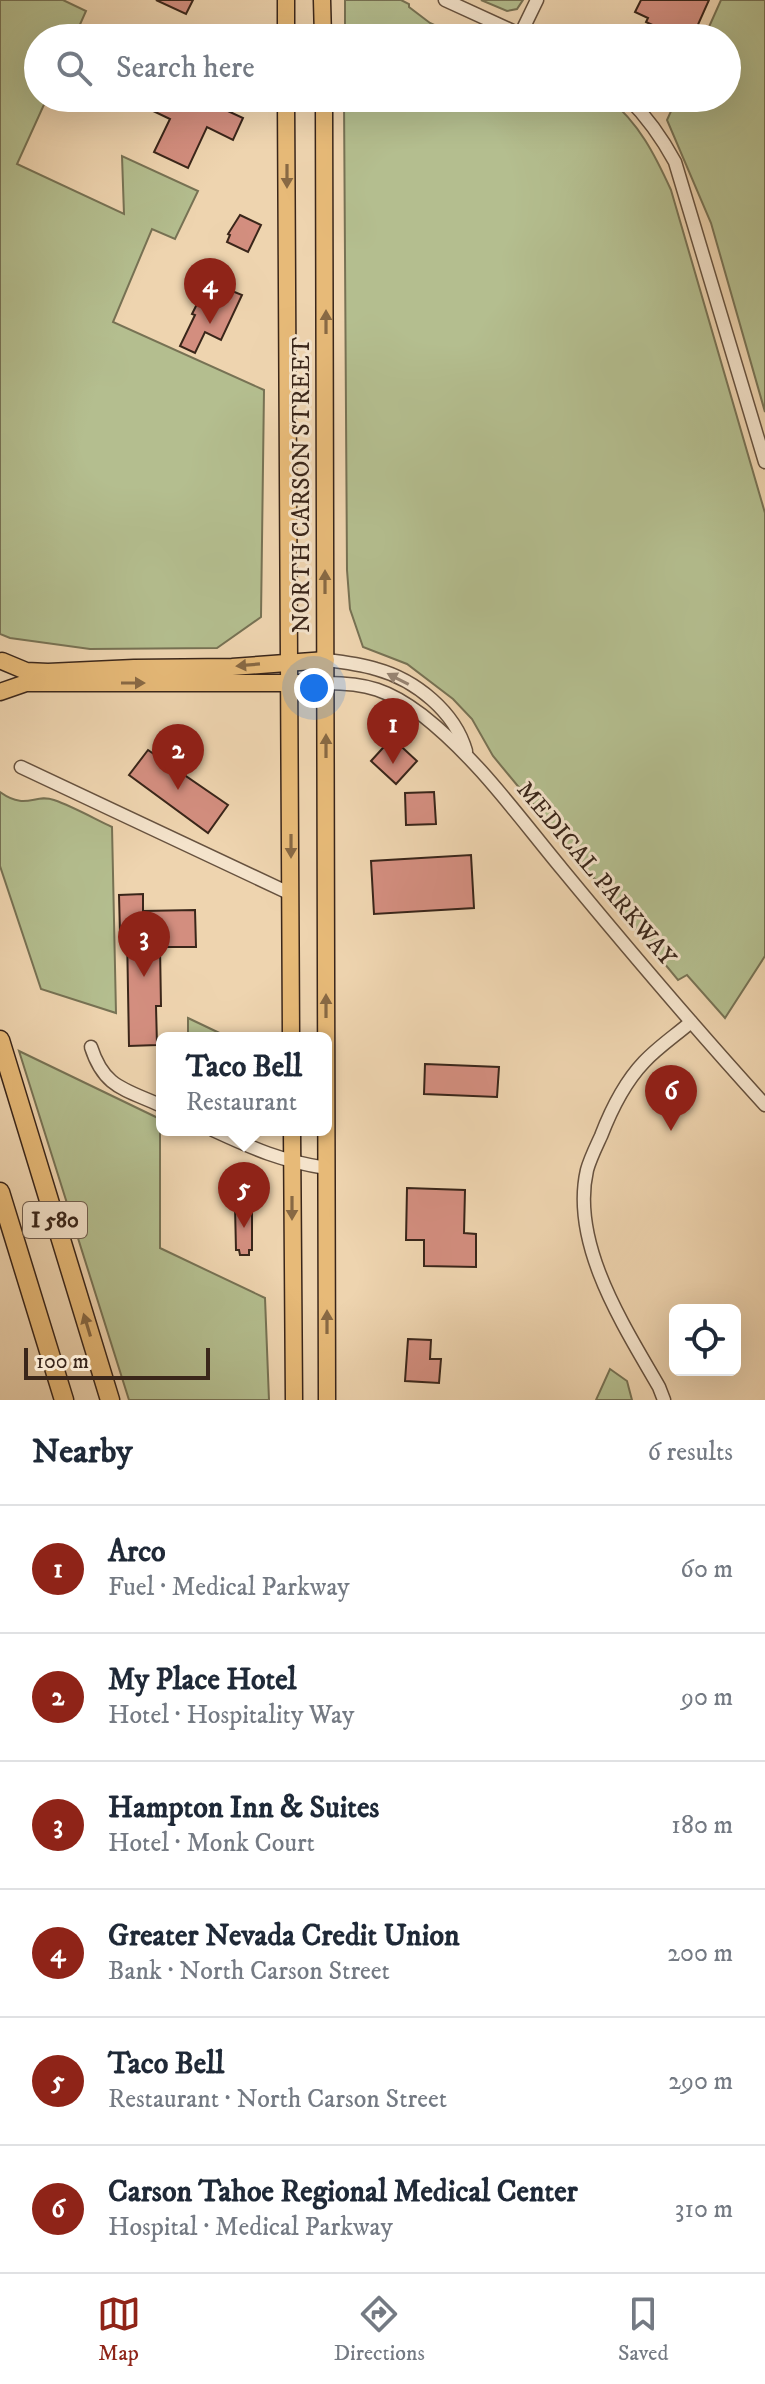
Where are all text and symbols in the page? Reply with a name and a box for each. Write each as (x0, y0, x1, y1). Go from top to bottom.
search box (24, 24, 741, 112)
icon: search (52, 46, 96, 90)
text: Search here (116, 50, 255, 87)
one-way arrow (280, 164, 293, 189)
pin: 4 (184, 258, 236, 324)
one-way arrow (320, 309, 332, 334)
street label: NORTH CARSON STREET (287, 337, 317, 633)
one-way arrow (319, 569, 331, 594)
one-way arrow (235, 659, 260, 672)
your location (294, 668, 334, 708)
one-way arrow (387, 672, 410, 686)
one-way arrow (121, 677, 146, 689)
pin: 1 (367, 698, 419, 764)
pin: 2 (152, 724, 204, 790)
one-way arrow (320, 733, 332, 758)
street label: MEDICAL PARKWAY (510, 775, 683, 973)
one-way arrow (285, 834, 297, 859)
pin: 3 (118, 911, 170, 977)
one-way arrow (320, 993, 332, 1018)
popup (156, 1032, 332, 1136)
text: Taco Bell (186, 1049, 302, 1086)
pin: 6 (645, 1065, 697, 1131)
text: Restaurant (186, 1086, 297, 1119)
pin: 5 (218, 1162, 270, 1228)
one-way arrow (286, 1196, 299, 1221)
road number: I 580 (23, 1202, 87, 1238)
map controls (669, 1304, 741, 1376)
button: locate (669, 1304, 741, 1376)
one-way arrow (321, 1309, 333, 1334)
one-way arrow (80, 1313, 93, 1337)
scale bar (24, 1344, 210, 1380)
text: 100 m (36, 1348, 89, 1375)
text: Nearby (32, 1431, 133, 1473)
text: 6 results (647, 1436, 733, 1469)
text: Arco (108, 1534, 166, 1571)
text: 1 (53, 1553, 63, 1586)
text: 60 m (680, 1553, 733, 1586)
text: Fuel · Medical Parkway (108, 1571, 350, 1604)
text: My Place Hotel (108, 1662, 297, 1699)
text: 2 (52, 1681, 64, 1714)
text: 90 m (681, 1681, 733, 1714)
text: Hotel · Hospitality Way (108, 1699, 354, 1732)
text: Hampton Inn & Suites (108, 1790, 379, 1827)
text: 3 (53, 1809, 63, 1842)
text: 180 m (671, 1809, 733, 1842)
text: Hotel · Monk Court (108, 1827, 315, 1860)
text: Greater Nevada Credit Union (108, 1918, 460, 1955)
text: 4 (51, 1937, 65, 1970)
text: 200 m (667, 1937, 733, 1970)
text: Bank · North Carson Street (108, 1955, 390, 1988)
text: Taco Bell (108, 2046, 224, 2083)
text: 5 (52, 2065, 64, 2098)
text: 290 m (668, 2065, 733, 2098)
text: Restaurant · North Carson Street (108, 2083, 447, 2116)
text: Carson Tahoe Regional Medical Center (108, 2174, 578, 2211)
text: 6 (51, 2193, 65, 2226)
text: 310 m (675, 2193, 733, 2226)
text: Hospital · Medical Parkway (108, 2211, 393, 2244)
tab: Map (97, 2292, 141, 2367)
tab: Directions (334, 2292, 425, 2367)
tab: Saved (618, 2292, 668, 2367)

